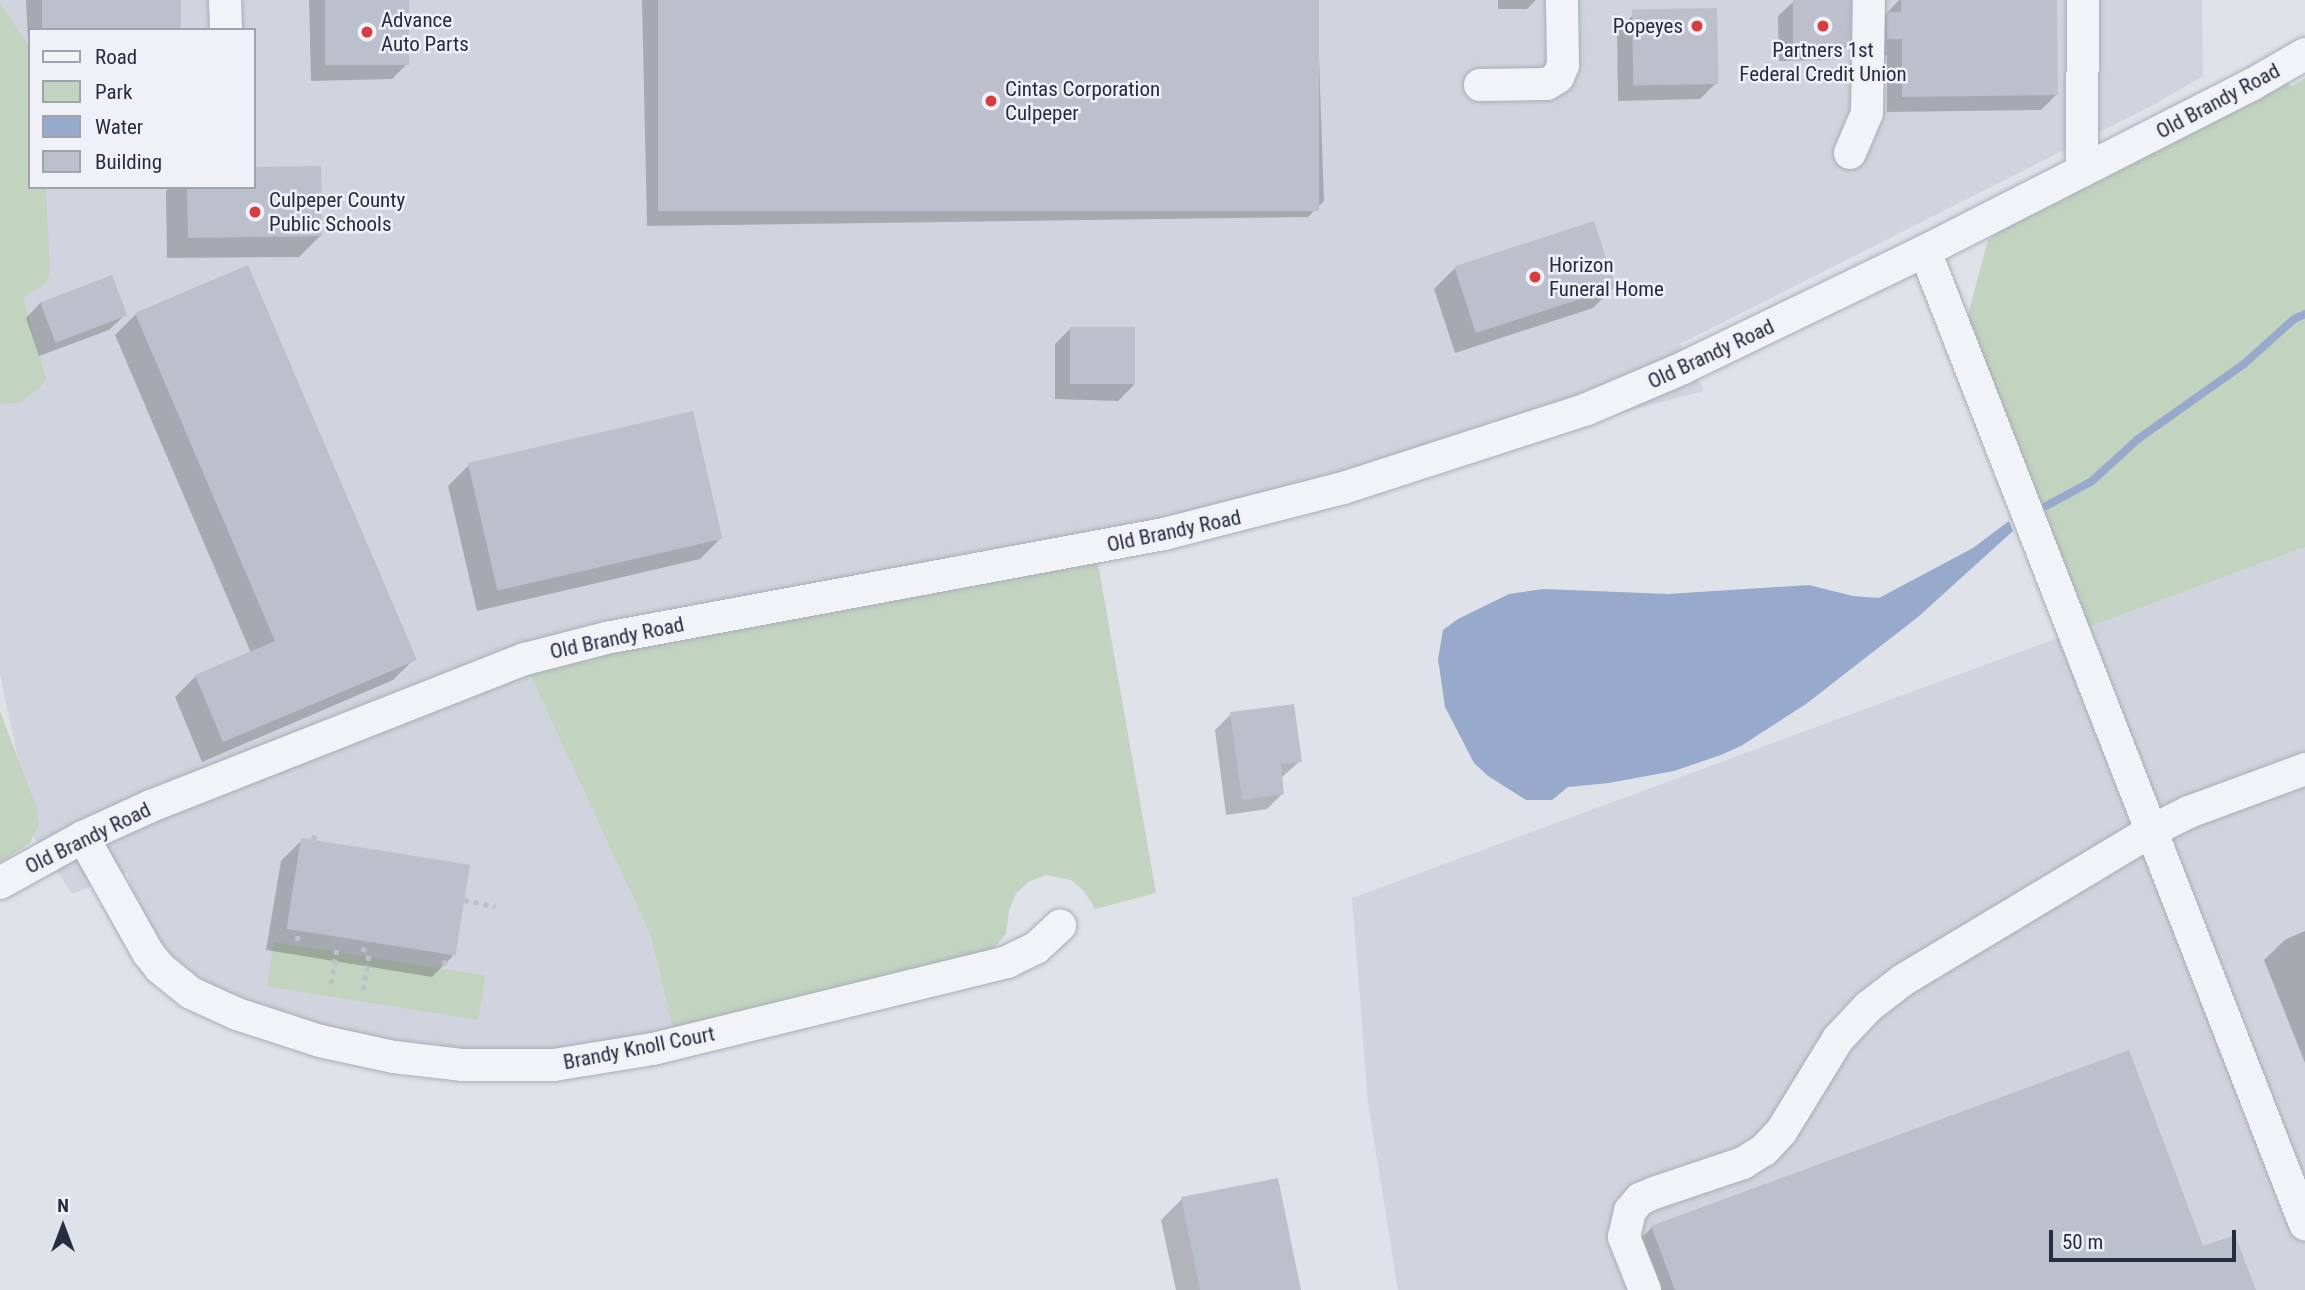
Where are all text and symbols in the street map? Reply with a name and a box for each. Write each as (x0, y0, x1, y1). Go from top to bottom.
place label: Advance Auto Parts (381, 7, 469, 57)
place label: Popeyes (1613, 13, 1683, 39)
marker: Popeyes (1689, 18, 1705, 34)
marker: Partners 1st Federal Credit Union (1815, 18, 1831, 34)
marker: Advance Auto Parts (359, 24, 375, 40)
legend (28, 28, 256, 189)
place label: Partners 1st Federal Credit Union (1739, 37, 1907, 87)
text: Road (95, 45, 137, 69)
street label: Old Brandy Road (2152, 58, 2284, 144)
place label: Cintas Corporation Culpeper (1005, 76, 1160, 126)
text: Park (95, 80, 132, 104)
marker: Cintas Corporation Culpeper (983, 93, 999, 109)
text: Water (95, 115, 143, 139)
text: Building (95, 150, 162, 174)
place label: Culpeper County Public Schools (269, 187, 405, 237)
marker: Culpeper County Public Schools (247, 204, 263, 220)
place label: Horizon Funeral Home (1549, 252, 1664, 302)
marker: Horizon Funeral Home (1527, 269, 1543, 285)
street label: Old Brandy Road (1644, 314, 1778, 394)
street label: Old Brandy Road (1105, 504, 1243, 558)
street label: Old Brandy Road (548, 611, 686, 665)
street label: Old Brandy Road (21, 797, 155, 879)
street label: Brandy Knoll Court (561, 1021, 717, 1075)
north arrow (28, 1192, 98, 1262)
text: N (57, 1194, 69, 1217)
scale bar (2053, 1216, 2240, 1260)
text: 50 m (2062, 1230, 2103, 1254)

